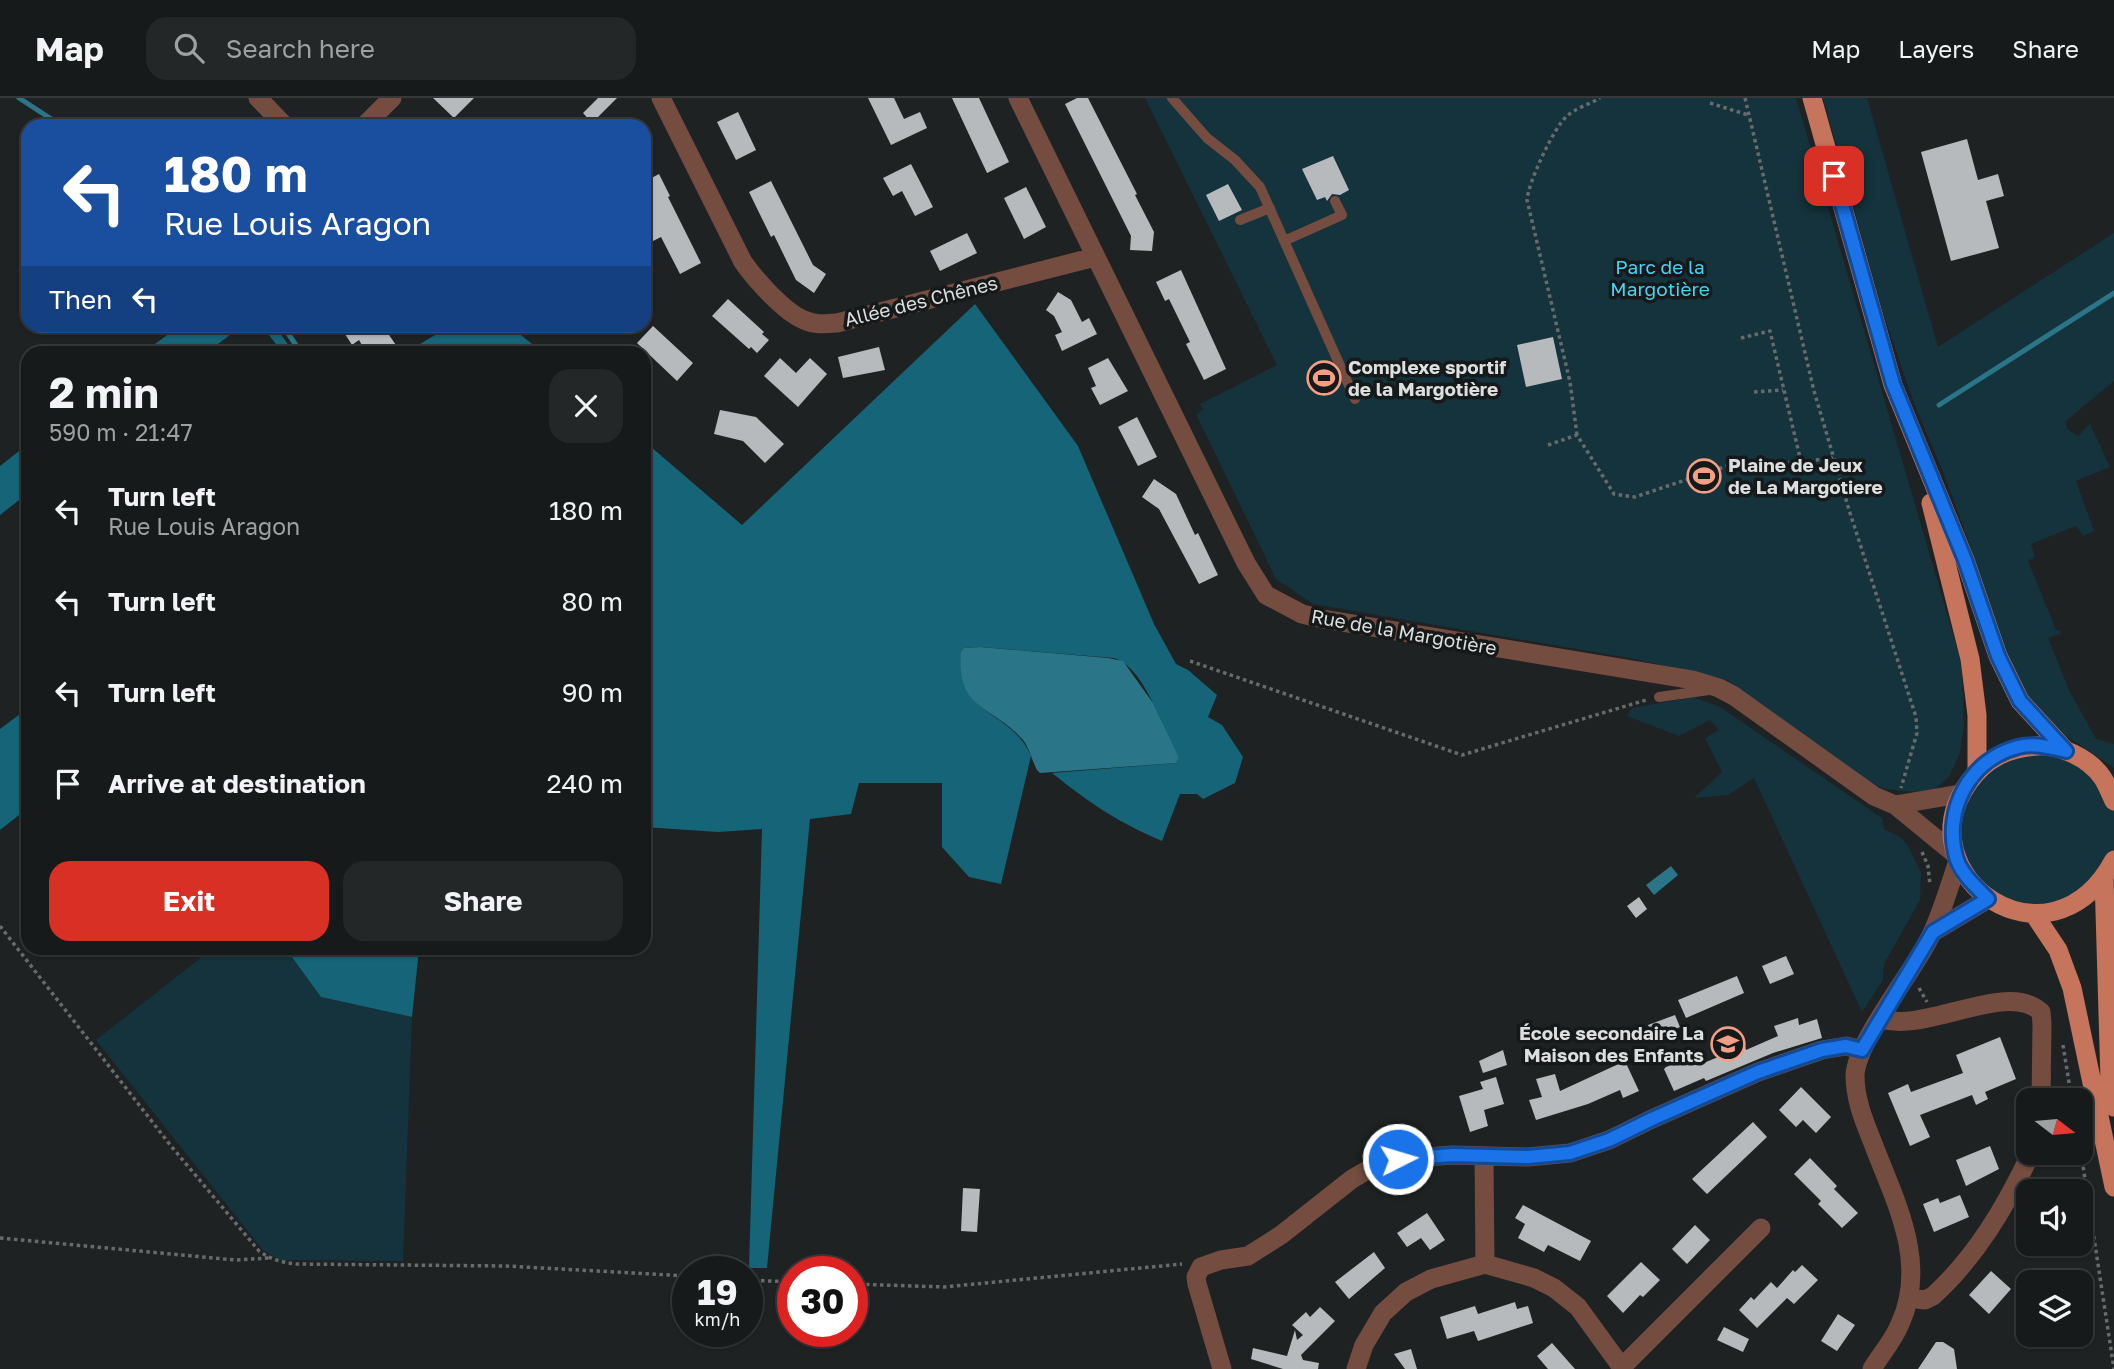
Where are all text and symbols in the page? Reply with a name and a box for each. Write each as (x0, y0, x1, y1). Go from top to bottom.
search box (146, 17, 636, 80)
text: Map (35, 29, 104, 68)
icon: search (170, 29, 208, 67)
text: Search here (226, 33, 375, 64)
text: Map (1811, 34, 1860, 63)
text: Layers (1898, 34, 1974, 63)
text: Share (2012, 34, 2079, 63)
text: 180 m (164, 144, 308, 203)
pin (1804, 146, 1864, 206)
icon: left (49, 147, 140, 238)
icon: arrive (1815, 157, 1853, 195)
text: Rue Louis Aragon (164, 204, 431, 242)
park label: Parc de la Margotière (1610, 255, 1710, 300)
street label: Allée des Chênes (842, 270, 1000, 331)
icon: left (126, 280, 164, 318)
text: Then (49, 284, 112, 315)
place label: Complexe sportif de la Margotière (1348, 355, 1506, 400)
sports icon: Complexe sportif de la Margotière (1305, 359, 1343, 397)
text: 2 min (49, 367, 159, 417)
button: close (549, 369, 623, 443)
text: 590 m · 21:47 (49, 418, 193, 446)
place label: Plaine de Jeux de La Margotiere (1728, 453, 1883, 498)
sports icon: Plaine de Jeux de La Margotiere (1685, 457, 1723, 495)
text: Turn left (108, 481, 216, 512)
icon: left (49, 492, 87, 530)
text: 180 m (549, 495, 623, 526)
text: Rue Louis Aragon (108, 512, 300, 540)
icon: left (49, 583, 87, 621)
text: Turn left (108, 586, 216, 617)
text: 80 m (562, 586, 623, 617)
street label: Rue de la Margotière (1309, 604, 1499, 659)
icon: left (49, 674, 87, 712)
text: Turn left (108, 677, 216, 708)
text: 90 m (562, 677, 623, 708)
icon: arrive (49, 765, 87, 803)
text: Arrive at destination (108, 768, 366, 799)
text: 240 m (546, 768, 623, 799)
button: Exit (49, 861, 329, 941)
button: Share (343, 861, 623, 941)
place label: École secondaire La Maison des Enfants (1519, 1021, 1704, 1066)
school or university icon: École secondaire La Maison des Enfants (1709, 1025, 1747, 1063)
north arrow (2016, 1088, 2093, 1166)
map controls (2016, 1088, 2093, 1347)
position arrow (1361, 1122, 1435, 1196)
button: sound (2016, 1179, 2093, 1256)
speed limit sign: 30 (777, 1256, 868, 1347)
button: layers (2016, 1270, 2093, 1347)
text: 19 (697, 1271, 738, 1313)
text: km/h (695, 1308, 740, 1330)

